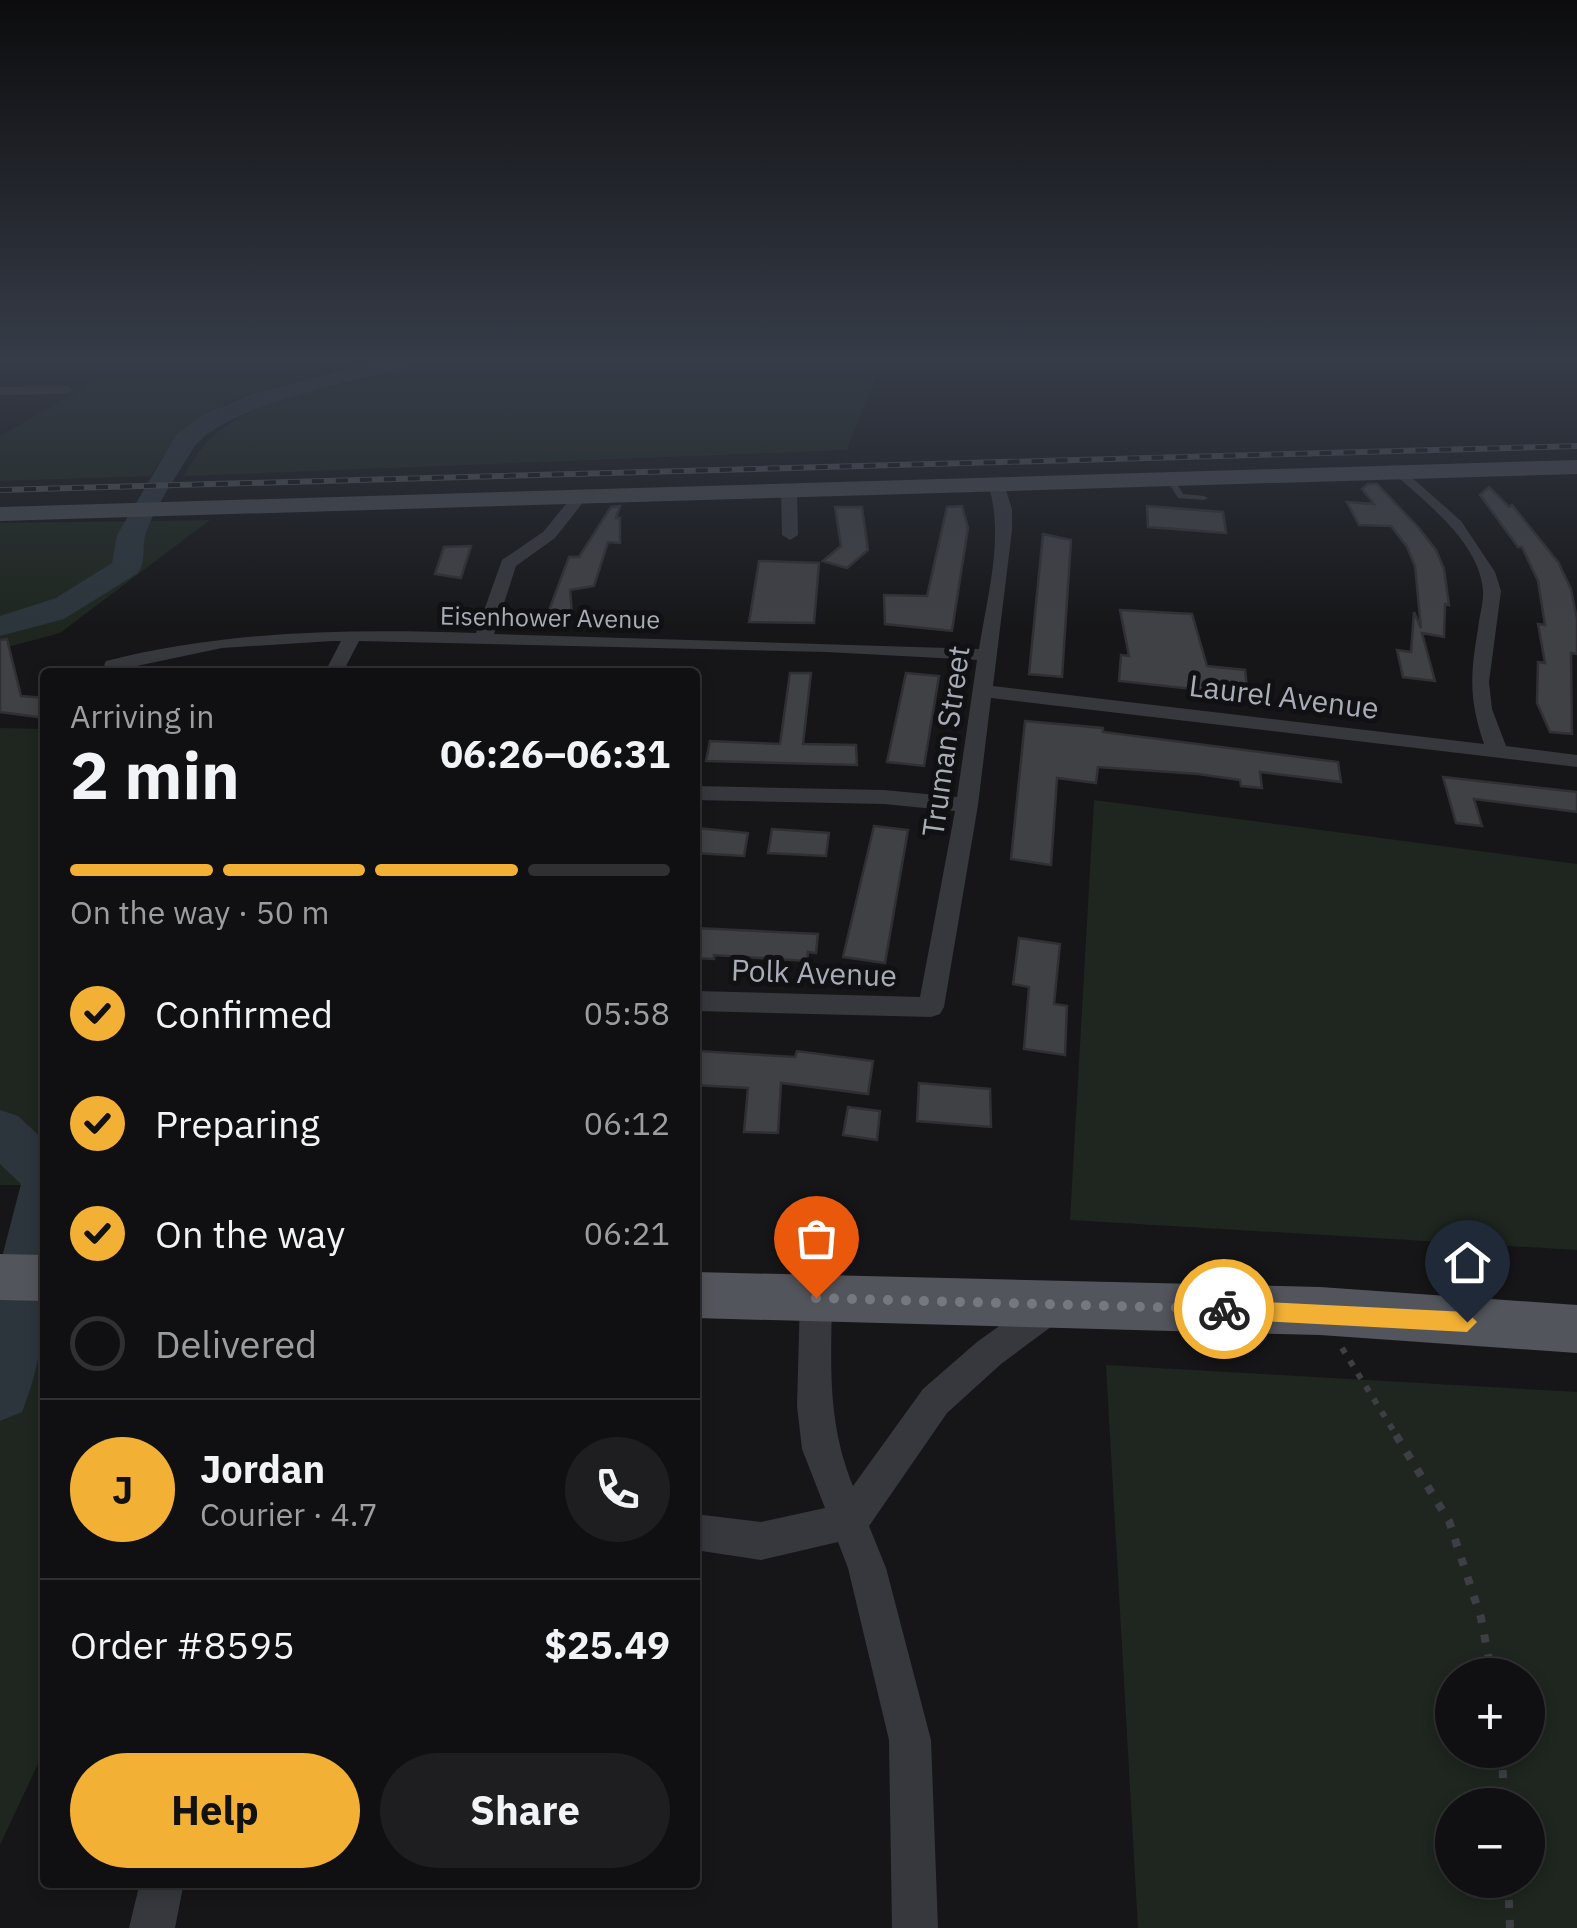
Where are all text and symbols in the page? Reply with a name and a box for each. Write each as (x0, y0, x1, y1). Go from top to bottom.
street label: Eisenhower Avenue (440, 599, 660, 635)
street label: Truman Street (912, 643, 978, 839)
street label: Laurel Avenue (1187, 665, 1381, 727)
text: Arriving in (70, 695, 215, 737)
text: 06:26–06:31 (440, 729, 670, 778)
text: 2 min (70, 732, 240, 817)
text: On the way · 50 m (70, 891, 330, 933)
street label: Polk Avenue (731, 950, 897, 994)
icon: check (70, 986, 125, 1041)
text: Confirmed (155, 989, 333, 1038)
text: 05:58 (584, 992, 670, 1034)
icon: check (70, 1096, 125, 1151)
text: Preparing (155, 1099, 320, 1148)
text: 06:12 (584, 1102, 670, 1144)
pin (774, 1196, 859, 1299)
icon: check (70, 1206, 125, 1261)
text: On the way (155, 1209, 345, 1258)
icon: bag (789, 1211, 844, 1266)
text: 06:21 (584, 1212, 670, 1254)
pin (1425, 1220, 1510, 1323)
icon: home (1440, 1235, 1495, 1290)
courier (1174, 1259, 1274, 1359)
icon: bike (1197, 1282, 1252, 1337)
text: Delivered (155, 1319, 317, 1368)
button: phone (565, 1437, 670, 1542)
text: Jordan (200, 1444, 325, 1493)
text: J (112, 1465, 133, 1514)
text: Courier · 4.7 (200, 1493, 378, 1535)
text: Order #8595 (70, 1620, 295, 1669)
text: $25.49 (544, 1620, 670, 1669)
map controls (1435, 1658, 1545, 1898)
button: + (1435, 1658, 1545, 1768)
button: Help (70, 1753, 360, 1868)
button: Share (380, 1753, 670, 1868)
button: − (1435, 1788, 1545, 1898)

